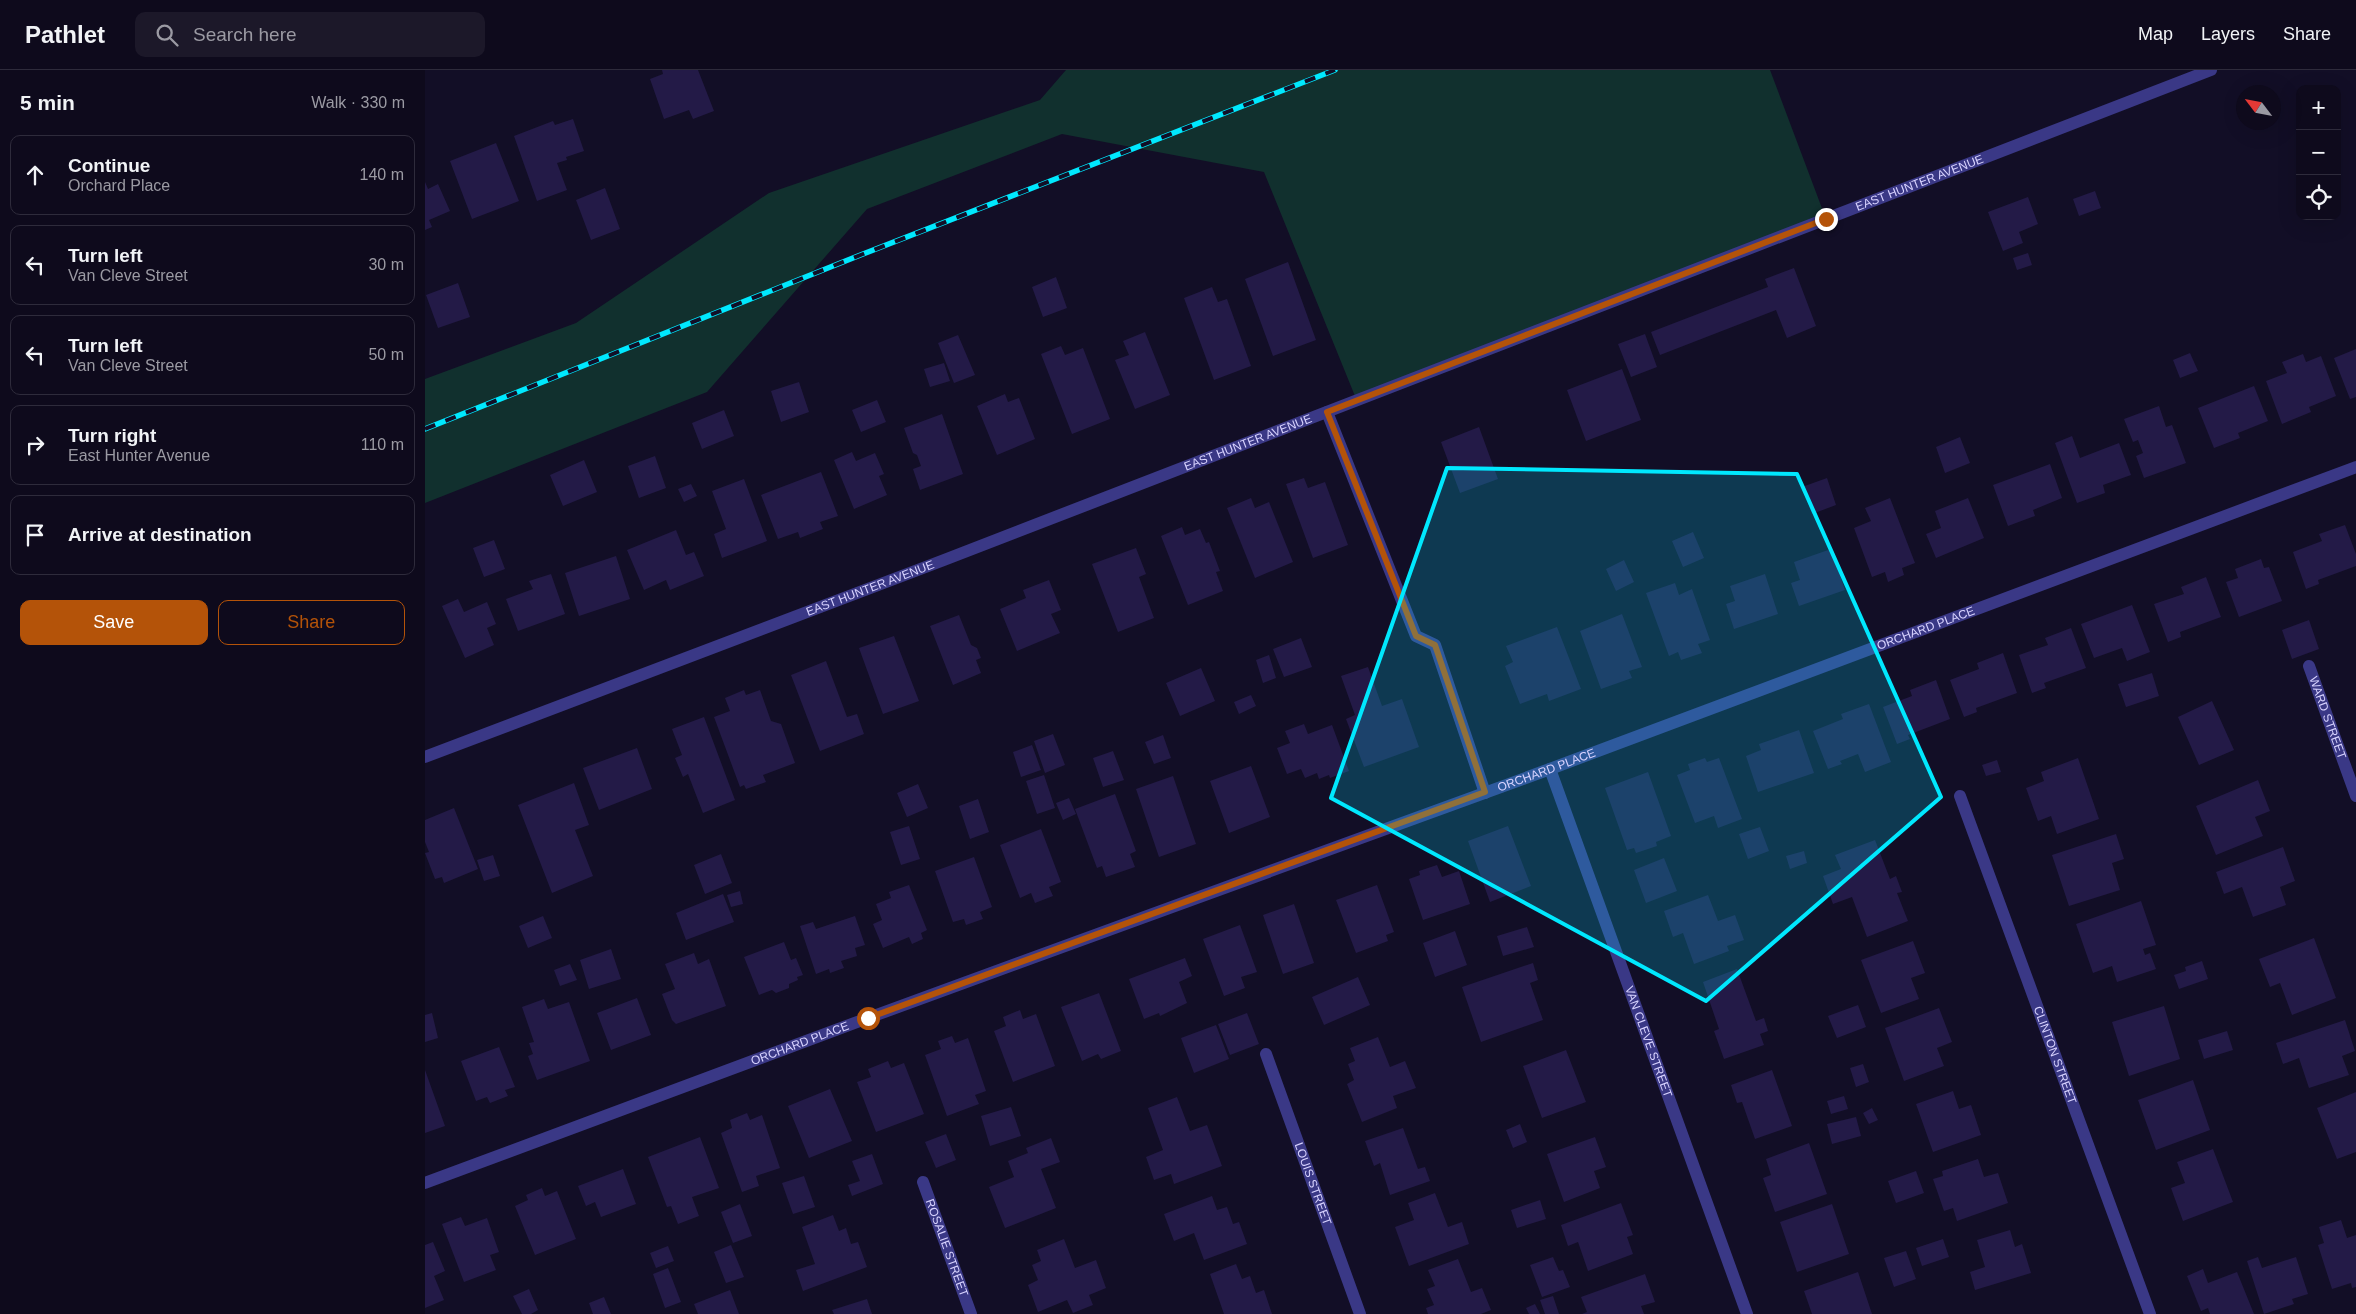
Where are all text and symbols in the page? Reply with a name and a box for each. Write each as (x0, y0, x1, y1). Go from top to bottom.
search box (135, 12, 485, 57)
text: Pathlet (25, 21, 105, 48)
icon: search (153, 21, 181, 49)
text: Search here (193, 24, 297, 45)
text: Map (2138, 24, 2173, 44)
text: Layers (2201, 24, 2255, 44)
text: Share (2283, 24, 2331, 44)
north arrow (2236, 85, 2281, 130)
map controls (2296, 85, 2341, 220)
button: + (2296, 85, 2341, 130)
text: 5 min (20, 91, 75, 114)
text: Walk · 330 m (311, 94, 405, 111)
button: − (2296, 130, 2341, 175)
street label: EAST HUNTER AVENUE (1854, 152, 1985, 214)
text: Continue (68, 155, 150, 176)
icon: ahead (21, 161, 49, 189)
text: 140 m (360, 166, 404, 183)
button: locate (2296, 175, 2341, 220)
text: Orchard Place (68, 177, 170, 194)
route end (1815, 208, 1838, 231)
text: Turn left (68, 245, 143, 266)
icon: left (21, 251, 49, 279)
text: 30 m (368, 256, 404, 273)
text: Van Cleve Street (68, 267, 188, 284)
text: Turn left (68, 335, 143, 356)
icon: left (21, 341, 49, 369)
text: 50 m (368, 346, 404, 363)
text: Van Cleve Street (68, 357, 188, 374)
street label: EAST HUNTER AVENUE (1182, 411, 1314, 473)
text: Turn right (68, 425, 156, 446)
icon: right (21, 431, 49, 459)
text: 110 m (361, 436, 404, 453)
text: East Hunter Avenue (68, 447, 210, 464)
icon: arrive (21, 521, 49, 549)
text: Arrive at destination (68, 524, 252, 545)
street label: EAST HUNTER AVENUE (804, 557, 936, 619)
button: Save (20, 600, 208, 645)
button: Share (218, 600, 405, 645)
street label: ORCHARD PLACE (1875, 604, 1977, 653)
street label: WARD STREET (2306, 674, 2349, 762)
street label: ORCHARD PLACE (1495, 746, 1597, 795)
street label: VAN CLEVE STREET (1622, 984, 1675, 1100)
street label: CLINTON STREET (2031, 1004, 2080, 1107)
route start (857, 1007, 880, 1030)
street label: ORCHARD PLACE (749, 1019, 851, 1068)
street label: LOUIS STREET (1292, 1141, 1334, 1228)
street label: ROSALIE STREET (923, 1197, 971, 1299)

